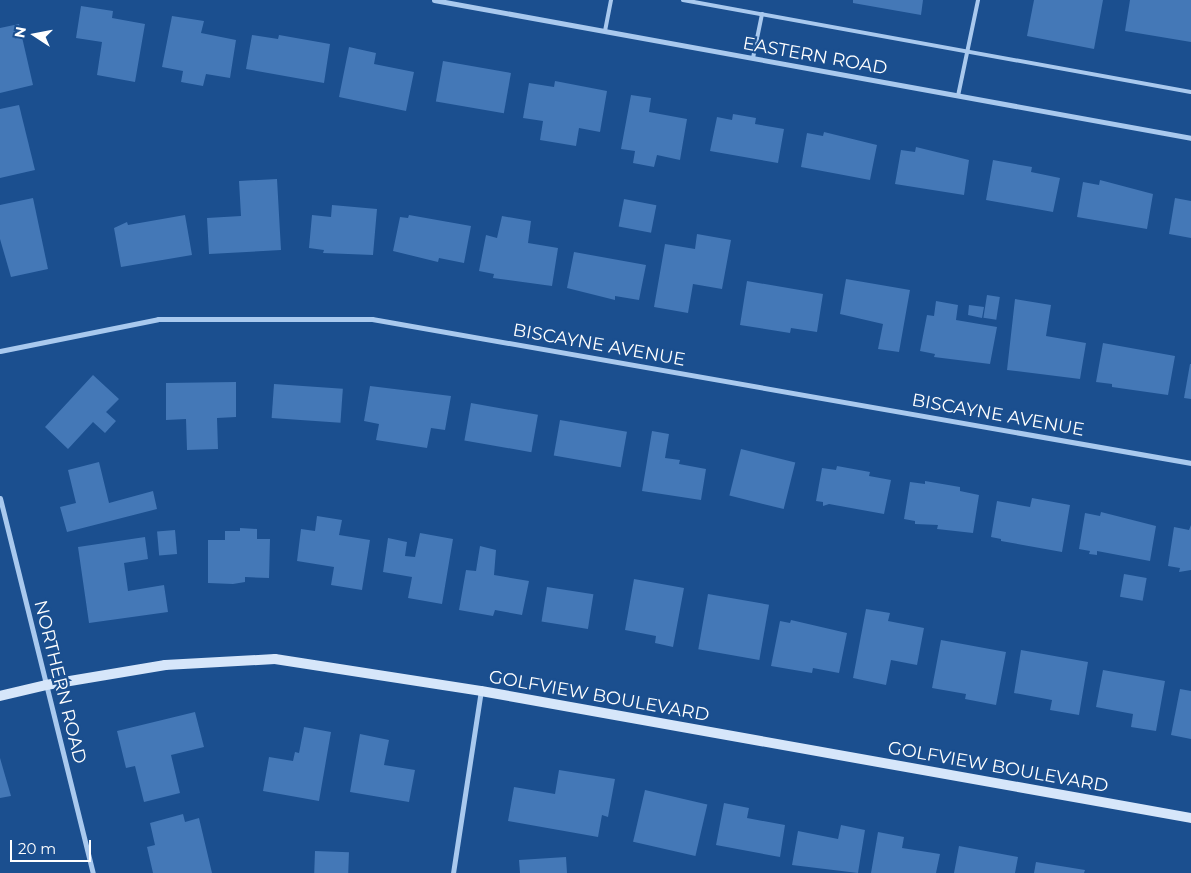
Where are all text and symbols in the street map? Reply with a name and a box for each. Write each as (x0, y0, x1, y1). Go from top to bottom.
north arrow (10, 10, 60, 60)
text: N (10, 25, 30, 39)
street label: EASTERN ROAD (741, 33, 889, 79)
street label: BISCAYNE AVENUE (511, 319, 687, 371)
street label: BISCAYNE AVENUE (910, 389, 1086, 441)
street label: NORTHERN ROAD (29, 598, 91, 766)
street label: GOLFVIEW BOULEVARD (487, 666, 711, 726)
street label: GOLFVIEW BOULEVARD (886, 737, 1110, 797)
scale bar (12, 830, 94, 862)
text: 20 m (18, 839, 56, 858)

